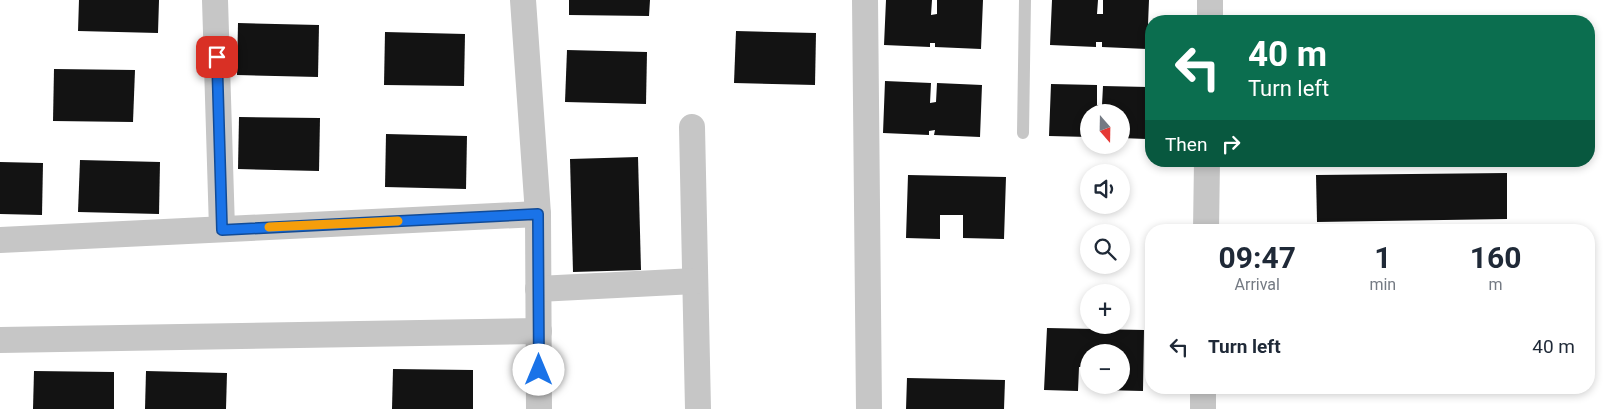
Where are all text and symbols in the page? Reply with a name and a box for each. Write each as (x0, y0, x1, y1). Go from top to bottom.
text: 40 m (1248, 34, 1327, 75)
icon: left (1165, 35, 1230, 100)
pin (196, 36, 238, 78)
icon: arrive (203, 43, 231, 71)
text: Turn left (1248, 76, 1329, 101)
north arrow (1080, 104, 1130, 154)
map controls (1080, 104, 1130, 394)
icon: right (1217, 130, 1245, 158)
text: Then (1165, 133, 1207, 156)
button: sound (1080, 164, 1130, 214)
button: search (1080, 224, 1130, 274)
text: 09:47 (1219, 240, 1296, 275)
text: 1 (1374, 240, 1391, 275)
text: 160 (1470, 240, 1521, 275)
text: Arrival (1235, 275, 1280, 294)
text: min (1369, 275, 1396, 294)
text: m (1489, 275, 1503, 294)
button: + (1080, 284, 1130, 334)
icon: left (1165, 333, 1193, 361)
text: Turn left (1208, 335, 1281, 358)
text: 40 m (1532, 335, 1575, 358)
position arrow (512, 343, 564, 395)
button: − (1080, 344, 1130, 394)

